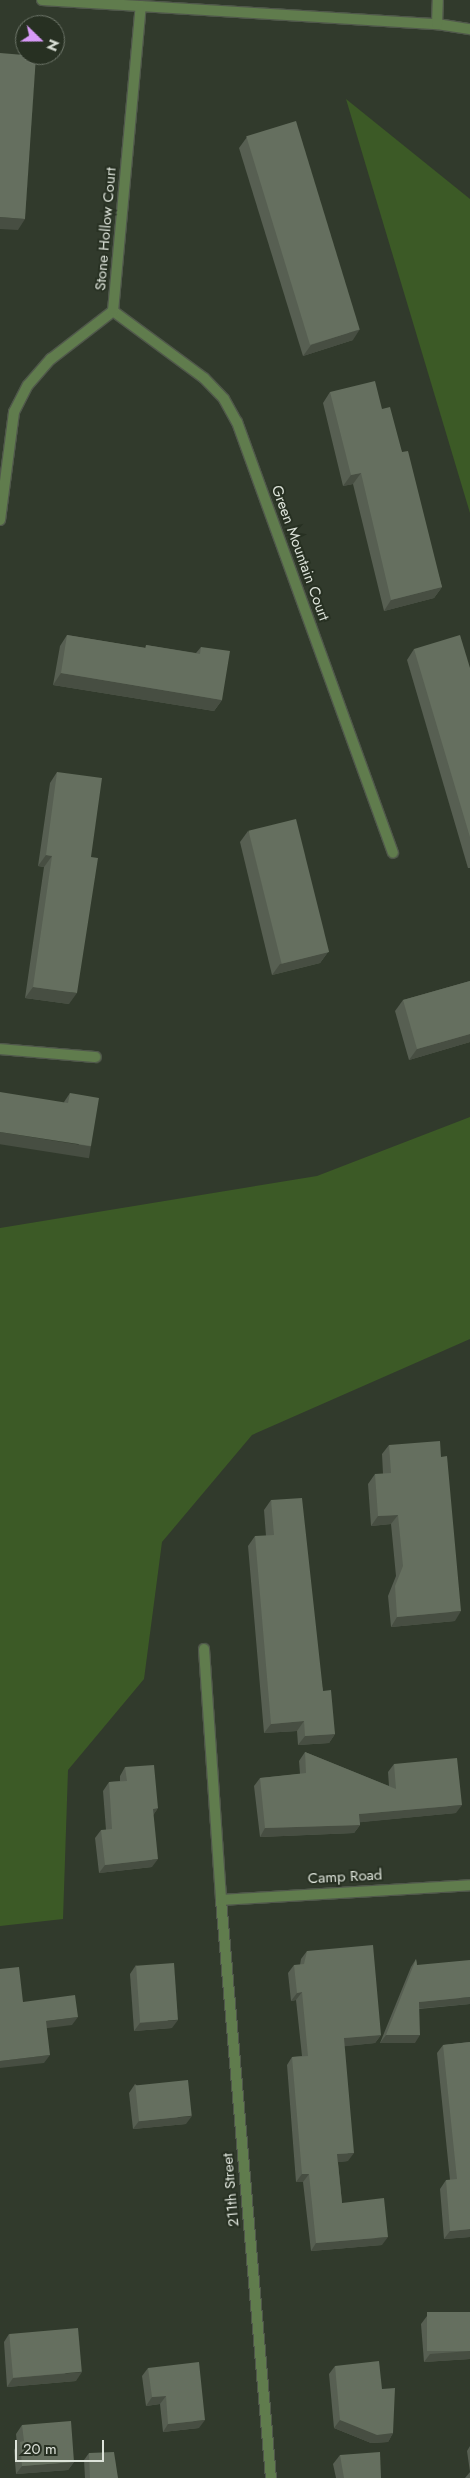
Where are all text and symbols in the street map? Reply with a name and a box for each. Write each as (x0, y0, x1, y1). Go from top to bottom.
north arrow (15, 15, 65, 65)
text: N (42, 36, 64, 54)
street label: Stone Hollow Court (92, 167, 120, 291)
street label: Green Mountain Court (267, 483, 333, 623)
street label: Camp Road (307, 1866, 383, 1888)
street label: 211th Street (219, 2152, 243, 2228)
scale bar (18, 2430, 106, 2462)
text: 20 m (23, 2438, 57, 2460)

